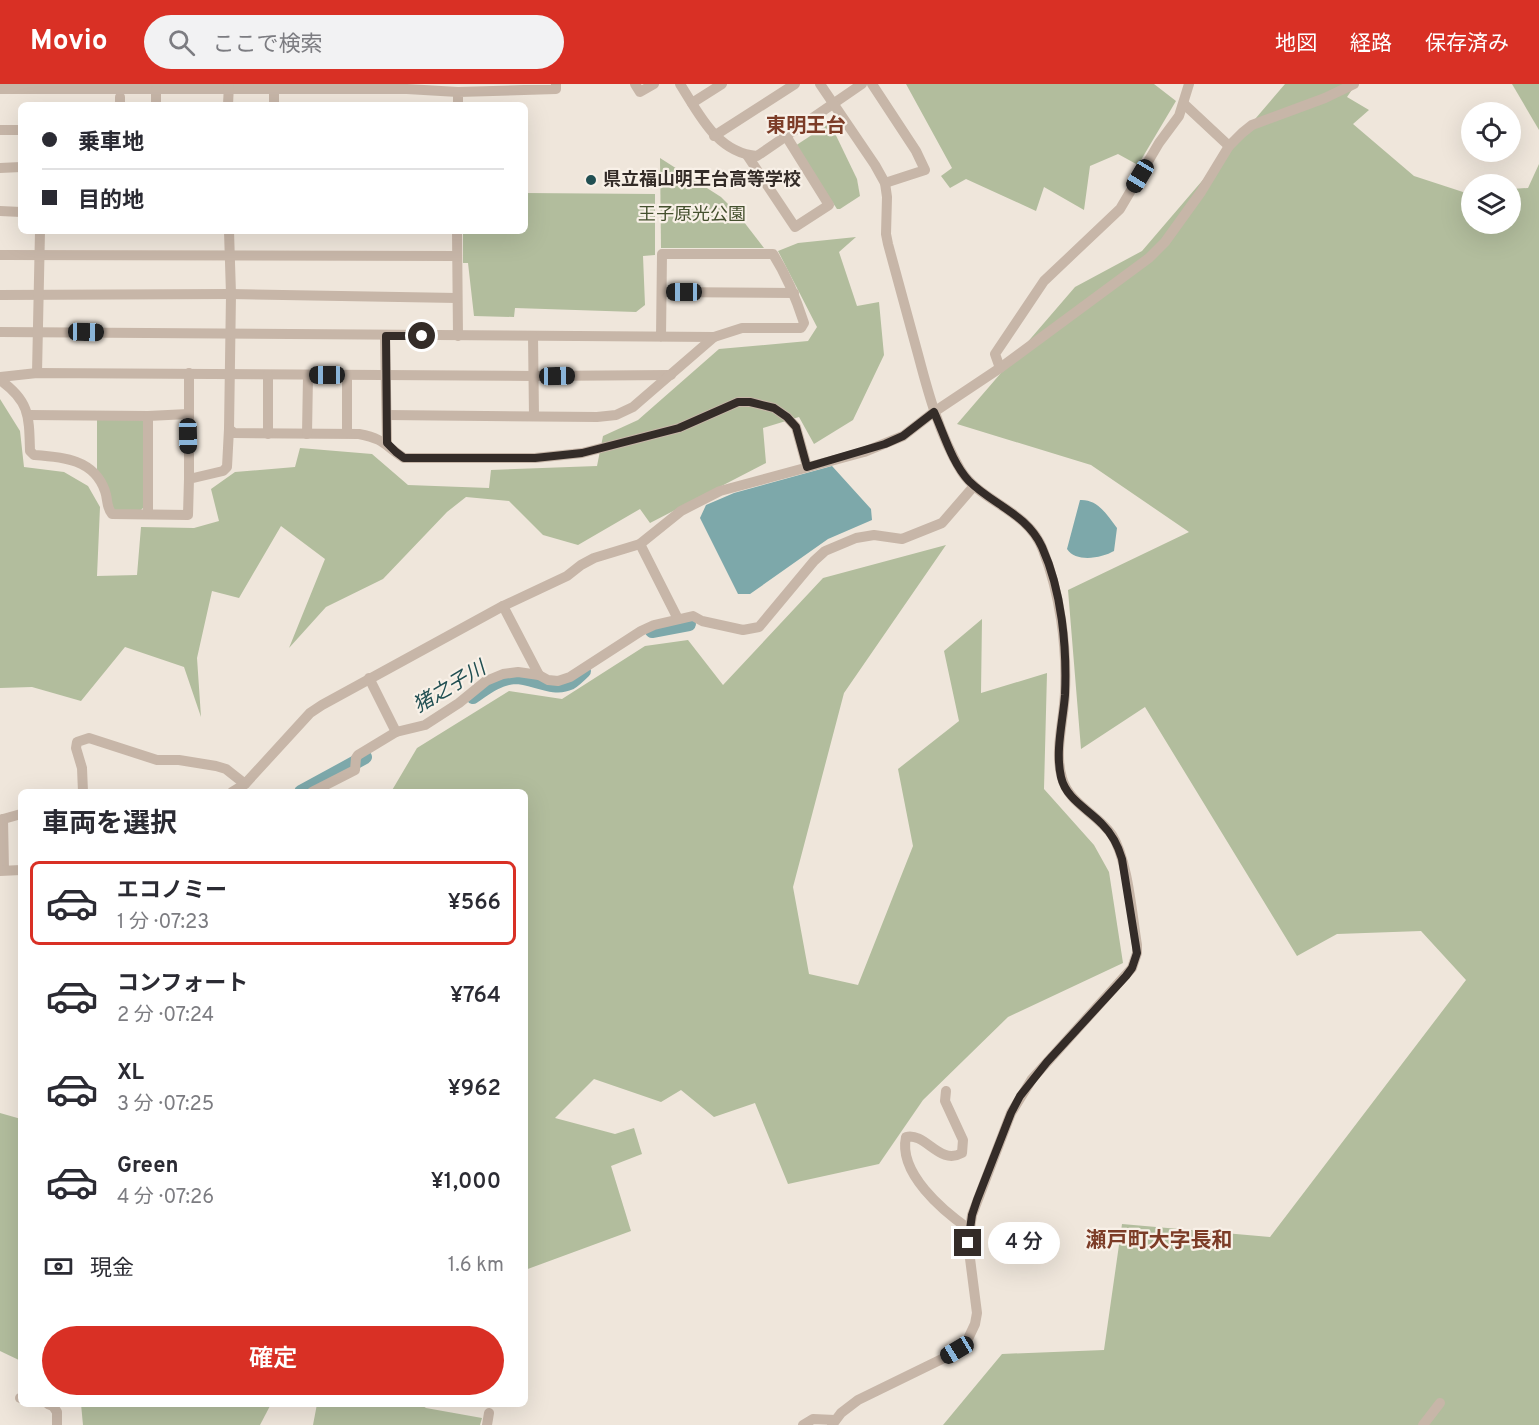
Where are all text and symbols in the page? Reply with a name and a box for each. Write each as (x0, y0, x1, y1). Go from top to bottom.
search box (144, 15, 564, 69)
text: Movio (30, 24, 108, 60)
icon: search (165, 26, 198, 59)
text: 地図 (1275, 31, 1317, 58)
text: 経路 (1350, 31, 1392, 58)
text: 保存済み (1425, 31, 1509, 58)
text: ここで検索 (213, 32, 323, 59)
map controls (1461, 102, 1521, 234)
button: locate (1461, 102, 1521, 162)
district label: 東明王台 (766, 114, 846, 140)
text: 乗車地 (78, 130, 144, 157)
car (1123, 156, 1157, 196)
place label: 県立福山明王台高等学校 (603, 169, 801, 192)
marker: 県立福山明王台高等学校 (584, 173, 598, 187)
button: layers (1461, 174, 1521, 234)
text: 目的地 (78, 188, 144, 215)
park label: 王子原光公園 (638, 204, 746, 227)
car (666, 283, 702, 301)
route start (408, 322, 435, 349)
car (68, 323, 104, 341)
car (309, 366, 345, 384)
car (539, 367, 575, 385)
car (179, 418, 197, 454)
water label: 猪之子川 (409, 655, 493, 720)
text: 車両を選択 (42, 808, 177, 842)
icon: car (45, 876, 99, 930)
text: エコノミー (117, 878, 227, 905)
text: ¥566 (448, 890, 501, 917)
text: 1 分 · 07:23 (117, 910, 209, 936)
icon: car (45, 969, 99, 1023)
text: コンフォート (117, 971, 248, 998)
text: ¥764 (450, 983, 501, 1010)
text: 2 分 · 07:24 (117, 1003, 214, 1029)
text: XL (117, 1060, 144, 1087)
icon: car (45, 1062, 99, 1116)
text: ¥962 (448, 1076, 501, 1103)
text: 3 分 · 07:25 (117, 1092, 214, 1118)
text: Green (117, 1153, 179, 1180)
icon: car (45, 1155, 99, 1209)
text: ¥1,000 (431, 1169, 501, 1196)
text: 4 分 · 07:26 (117, 1185, 214, 1211)
callout: 4 分 (989, 1222, 1061, 1264)
district label: 瀬戸町大字長和 (1086, 1228, 1233, 1255)
route end (954, 1229, 981, 1256)
text: 4 分 (1005, 1230, 1043, 1256)
icon: cash (42, 1250, 75, 1283)
text: 1.6 km (448, 1253, 504, 1279)
text: 現金 (90, 1256, 134, 1283)
button: 確定 (42, 1326, 504, 1395)
car (937, 1333, 977, 1367)

